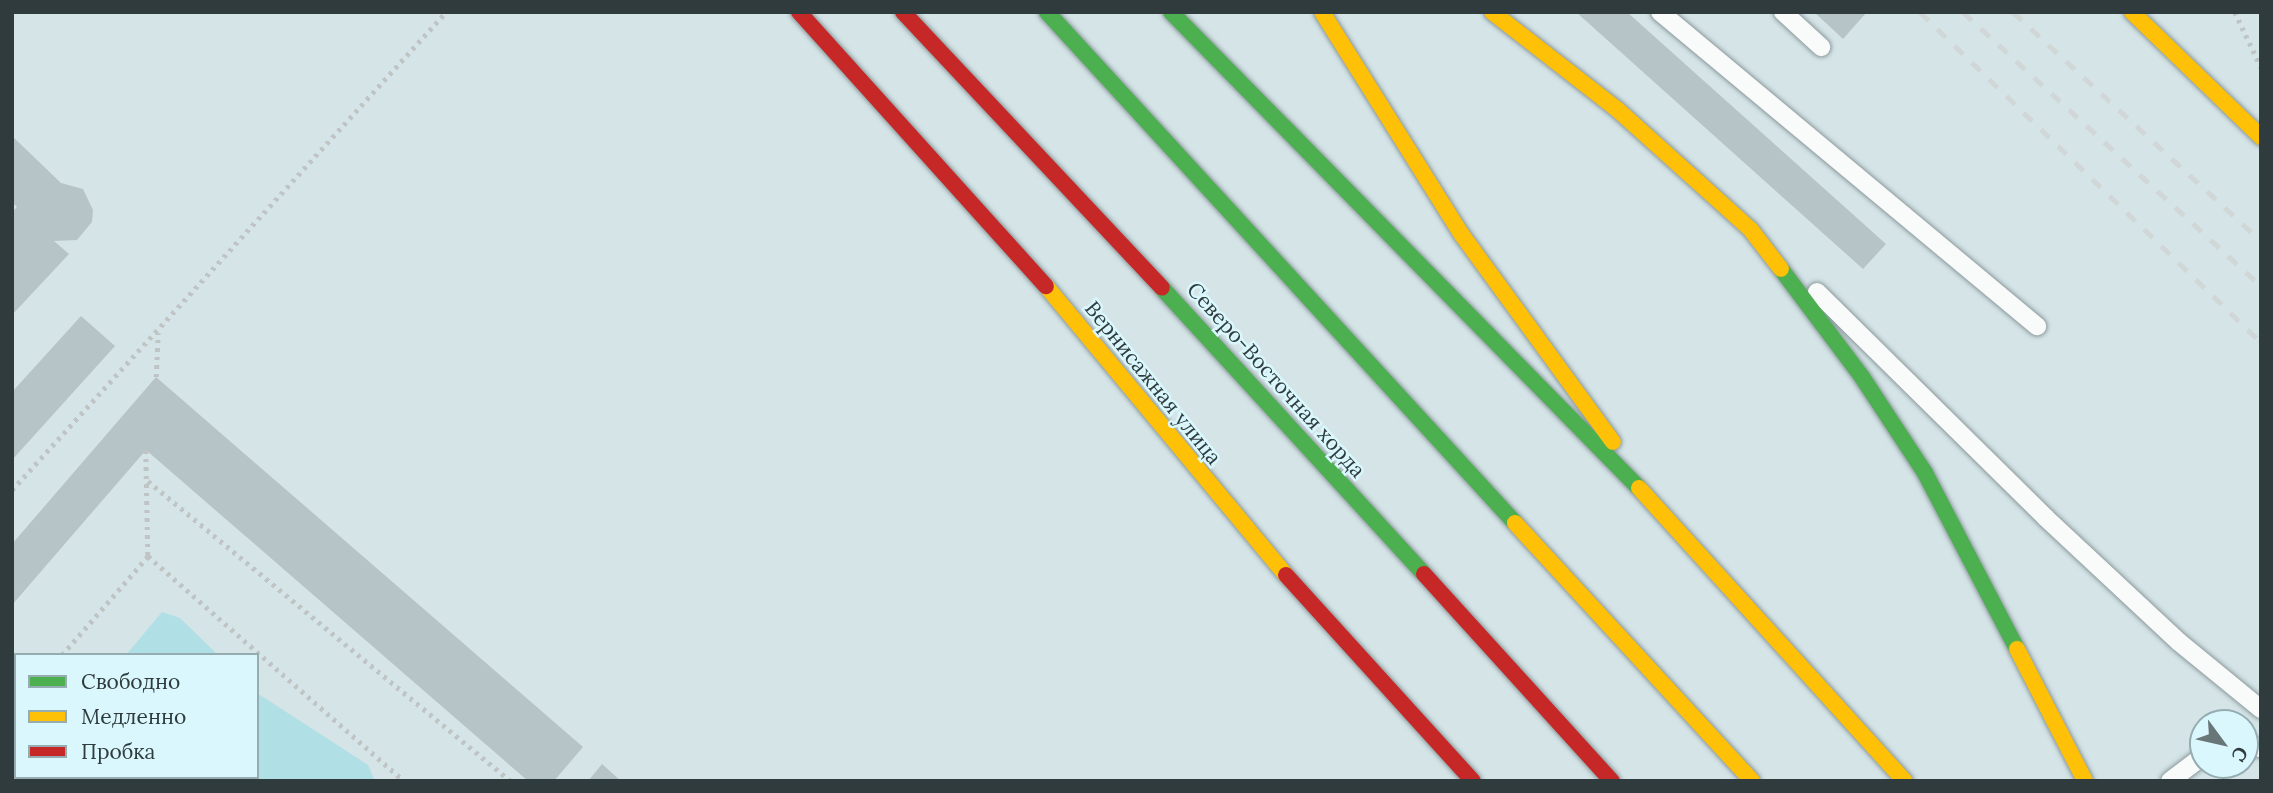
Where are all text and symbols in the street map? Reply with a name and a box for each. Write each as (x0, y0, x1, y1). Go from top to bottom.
street label: Северо-Восточная хорда (1182, 277, 1370, 483)
street label: Вернисажная улица (1079, 296, 1227, 470)
legend (14, 653, 259, 779)
text: Свободно (81, 668, 180, 695)
text: Медленно (81, 703, 186, 730)
north arrow (2189, 709, 2259, 779)
text: Пробка (81, 738, 155, 765)
text: С (2226, 742, 2254, 766)

